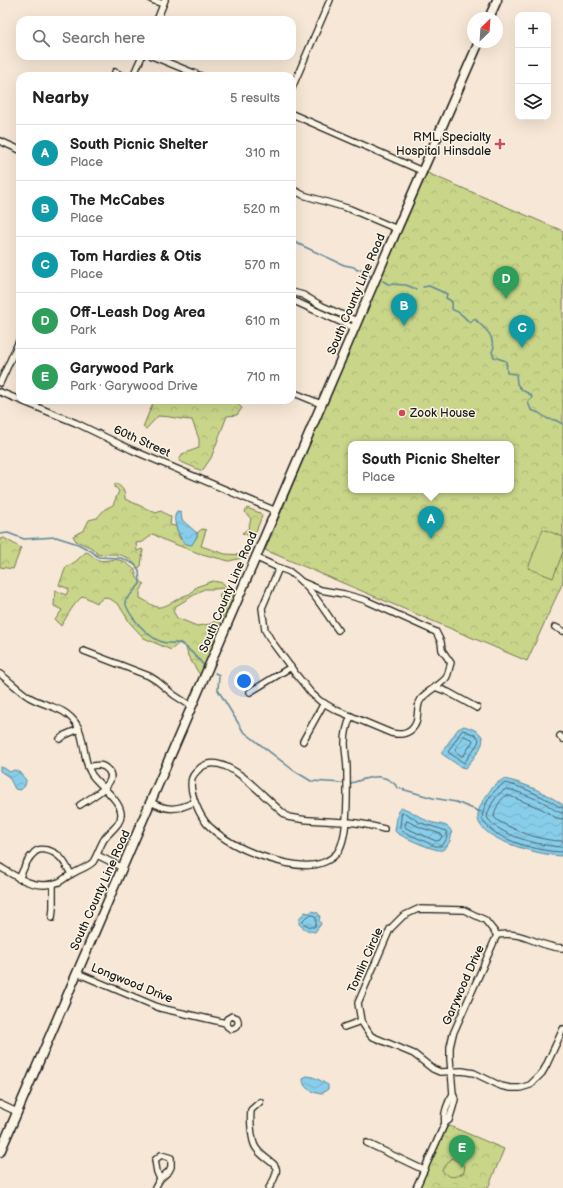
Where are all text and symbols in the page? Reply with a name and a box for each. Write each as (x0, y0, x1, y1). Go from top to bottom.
north arrow (467, 12, 503, 48)
map controls (515, 12, 551, 120)
button: + (515, 12, 551, 48)
search box (16, 16, 296, 60)
icon: search (30, 27, 52, 49)
text: Search here (62, 29, 145, 48)
button: − (515, 48, 551, 84)
button: layers (515, 84, 551, 120)
text: Nearby (32, 88, 89, 108)
text: 5 results (230, 90, 280, 106)
place label: RML Specialty Hospital Hinsdale (396, 130, 492, 159)
text: South Picnic Shelter (70, 135, 208, 154)
marker: RML Specialty Hospital Hinsdale (494, 138, 506, 150)
text: A (41, 145, 49, 161)
text: 310 m (245, 145, 280, 161)
text: Place (70, 154, 103, 170)
text: The McCabes (70, 191, 165, 210)
text: B (40, 201, 50, 217)
text: 520 m (243, 201, 280, 217)
text: Place (70, 210, 103, 226)
street label: South County Line Road (324, 231, 389, 357)
text: Tom Hardies & Otis (70, 247, 201, 266)
text: C (40, 257, 50, 273)
text: 570 m (244, 257, 280, 273)
text: Place (70, 266, 103, 282)
pin: D (493, 266, 519, 299)
pin: B (391, 293, 417, 326)
text: Off-Leash Dog Area (70, 303, 205, 322)
text: D (40, 313, 50, 329)
text: 610 m (245, 313, 280, 329)
pin: C (509, 315, 535, 348)
text: Park (70, 322, 96, 338)
text: Garywood Park (70, 359, 174, 378)
text: E (41, 369, 49, 385)
text: 710 m (247, 369, 280, 385)
text: Park · Garywood Drive (70, 378, 198, 394)
place label: Zook House (409, 406, 475, 421)
marker: Zook House (397, 408, 407, 418)
street label: 60th Street (111, 422, 173, 461)
popup (348, 441, 514, 493)
text: South Picnic Shelter (362, 450, 500, 469)
text: Place (362, 469, 395, 485)
pin: A (418, 506, 444, 539)
street label: South County Line Road (196, 529, 261, 655)
your location (234, 671, 254, 691)
street label: South County Line Road (67, 828, 134, 953)
street label: Tomlin Circle (344, 925, 386, 995)
street label: Garywood Drive (439, 943, 488, 1028)
street label: Longwood Drive (89, 960, 175, 1007)
pin: E (449, 1135, 475, 1168)

